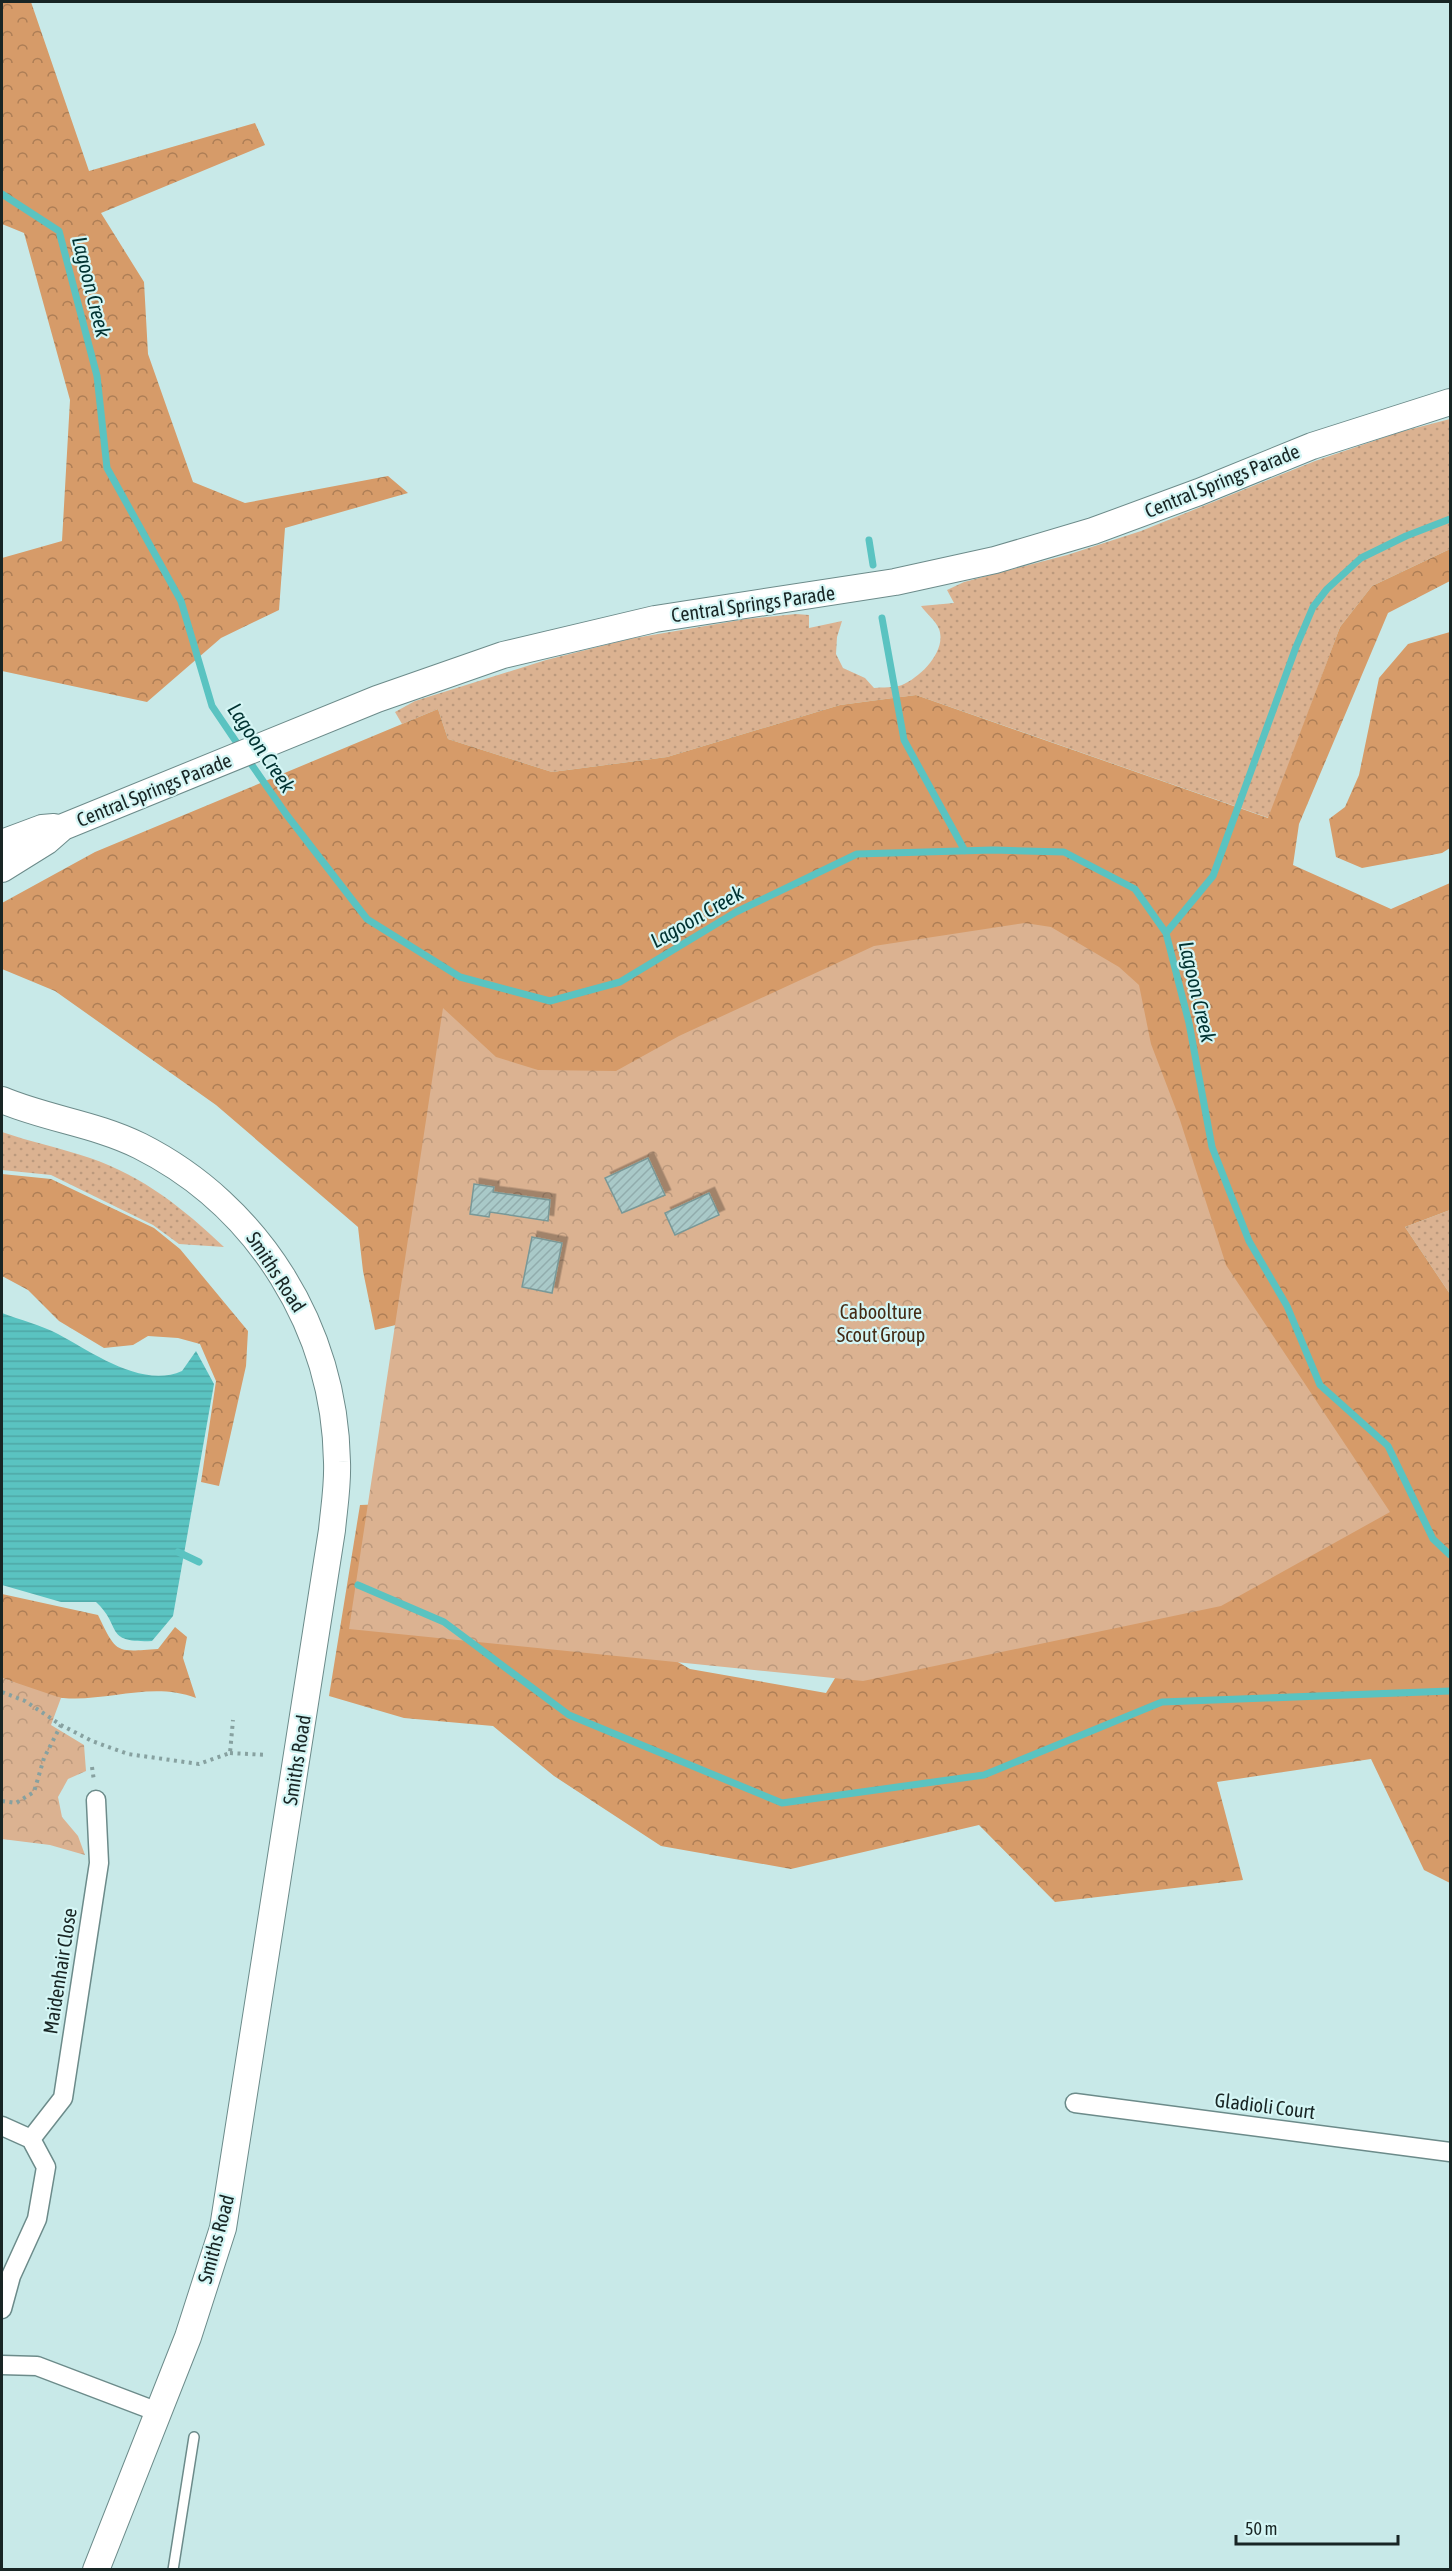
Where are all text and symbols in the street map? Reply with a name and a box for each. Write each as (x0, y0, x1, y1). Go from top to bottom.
water label: Lagoon Creek (68, 234, 116, 340)
street label: Central Springs Parade (1141, 439, 1303, 522)
street label: Central Springs Parade (670, 581, 836, 626)
water label: Lagoon Creek (223, 698, 301, 798)
street label: Central Springs Parade (73, 748, 235, 831)
water label: Lagoon Creek (646, 880, 748, 952)
water label: Lagoon Creek (1175, 939, 1221, 1045)
street label: Smiths Road (242, 1227, 311, 1316)
park label: Caboolture Scout Group (837, 1300, 925, 1346)
street label: Smiths Road (278, 1713, 315, 1807)
street label: Maidenhair Close (38, 1906, 81, 2036)
street label: Gladioli Court (1214, 2088, 1317, 2123)
street label: Smiths Road (193, 2192, 238, 2286)
scale bar (1236, 2508, 1398, 2546)
text: 50 m (1245, 2518, 1277, 2539)

